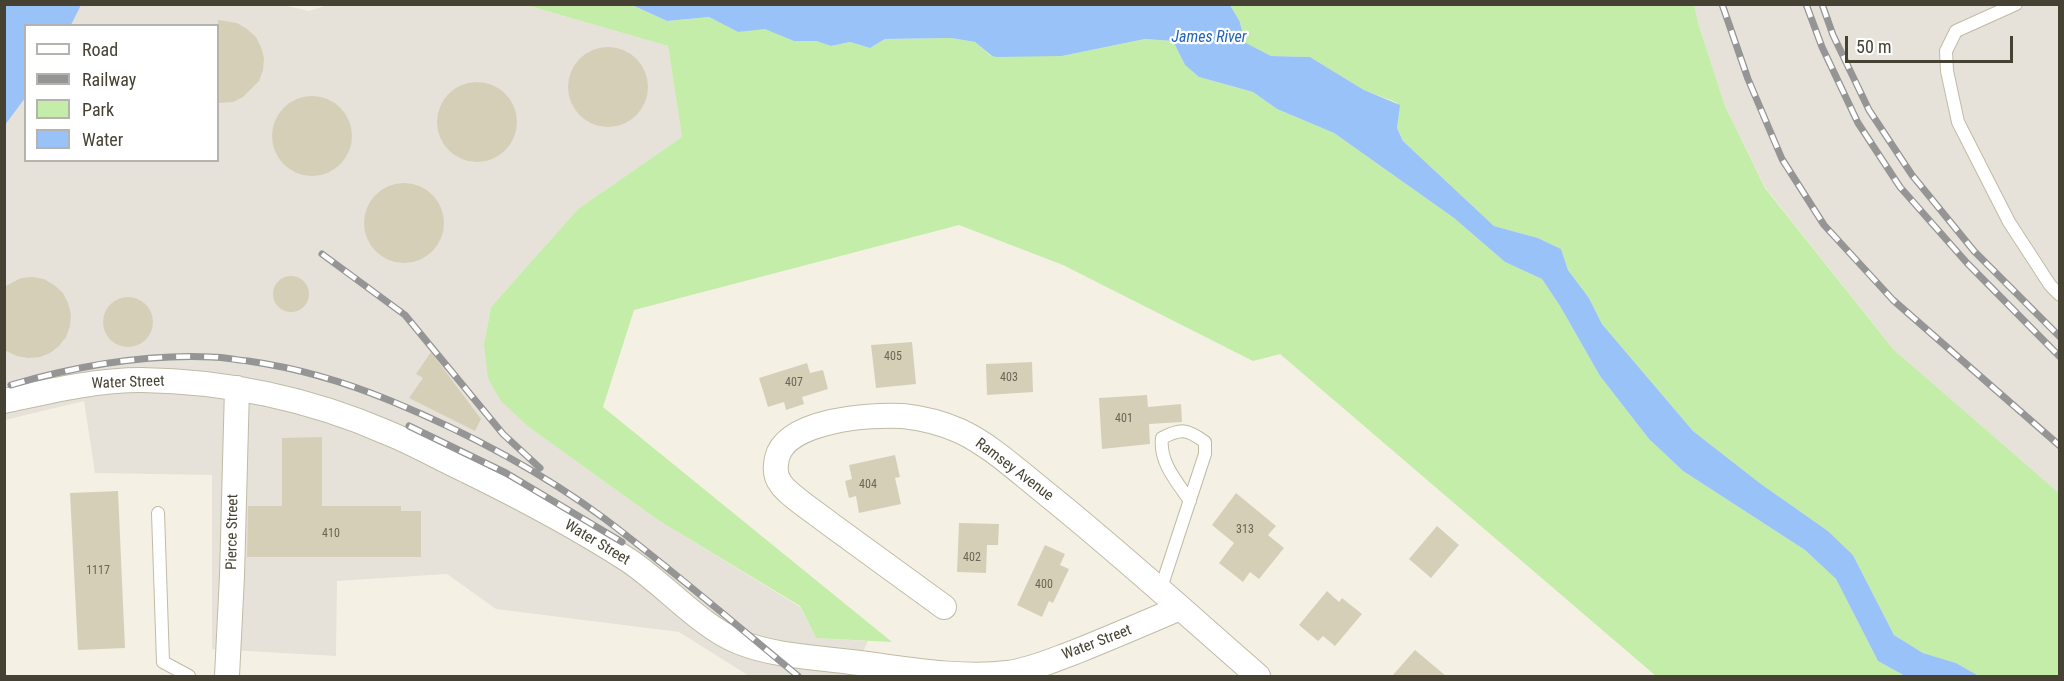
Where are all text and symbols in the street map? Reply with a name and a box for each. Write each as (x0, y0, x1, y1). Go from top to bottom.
legend (24, 24, 219, 162)
scale bar (1848, 24, 2016, 62)
water label: James River (1172, 28, 1246, 48)
text: 50 m (1856, 36, 1891, 57)
text: Road (82, 39, 118, 60)
text: Railway (82, 69, 136, 90)
text: Park (82, 99, 114, 120)
text: Water (82, 129, 123, 150)
house number: 405 (884, 350, 902, 364)
house number: 403 (1000, 371, 1018, 385)
street label: Water Street (91, 373, 165, 393)
house number: 407 (785, 376, 803, 390)
house number: 401 (1115, 412, 1133, 426)
street label: Ramsey Avenue (971, 435, 1057, 505)
house number: 404 (859, 478, 877, 492)
street label: Pierce Street (223, 494, 243, 570)
street label: Water Street (561, 516, 633, 570)
house number: 313 (1236, 523, 1254, 537)
house number: 410 (322, 527, 340, 541)
house number: 402 (963, 551, 981, 565)
house number: 1117 (86, 564, 110, 578)
house number: 400 (1035, 578, 1053, 592)
street label: Water Street (1060, 622, 1134, 664)

